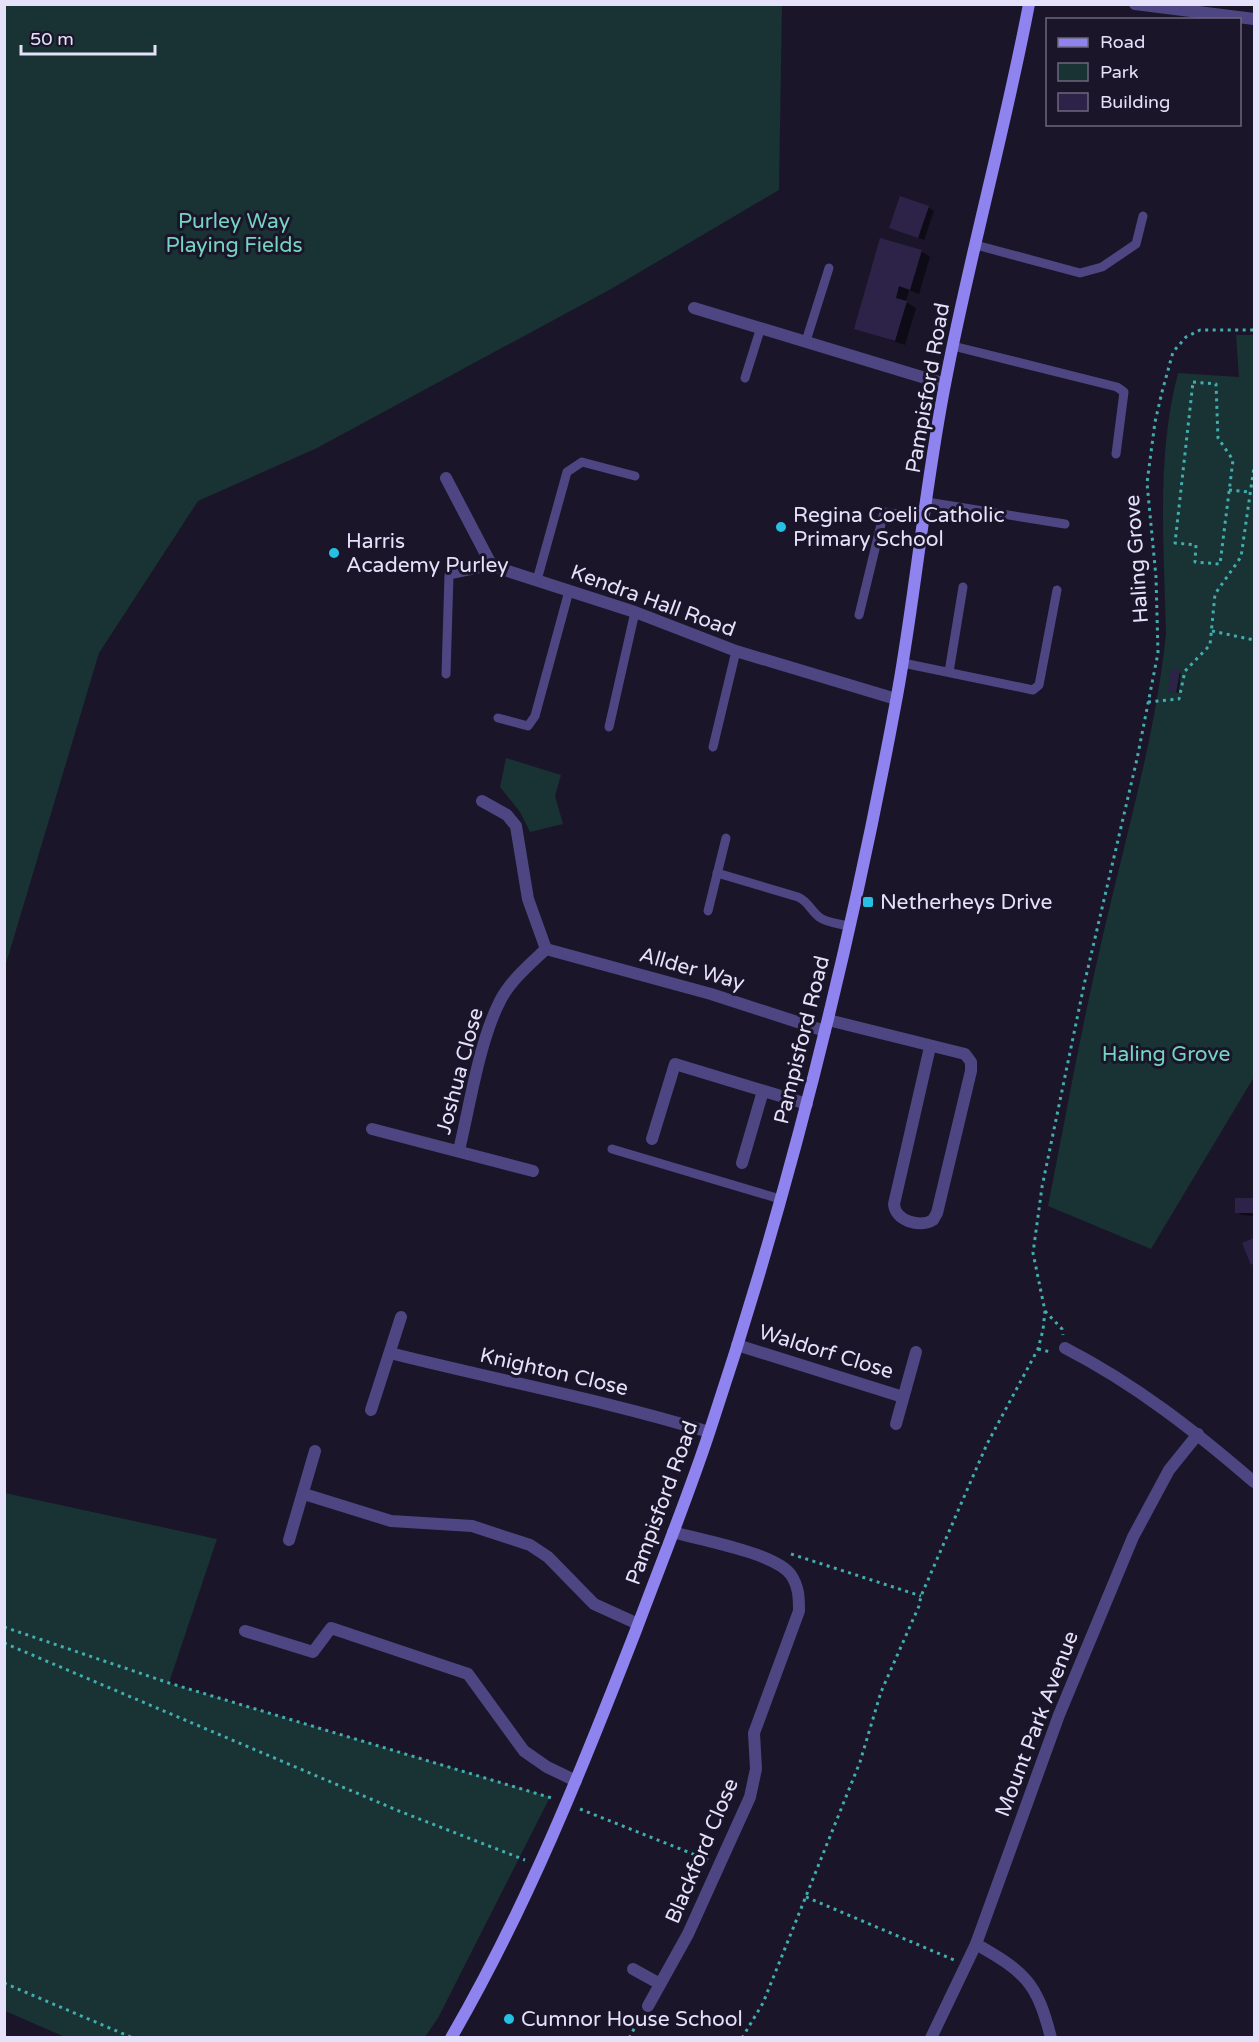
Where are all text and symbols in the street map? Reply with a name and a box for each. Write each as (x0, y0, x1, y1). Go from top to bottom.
scale bar (21, 18, 154, 56)
legend (1046, 18, 1241, 126)
text: 50 m (30, 28, 74, 50)
text: Road (1100, 31, 1145, 53)
text: Park (1100, 61, 1139, 83)
text: Building (1100, 91, 1170, 113)
park label: Purley Way Playing Fields (165, 209, 303, 258)
street label: Pampisford Road (901, 301, 955, 475)
street label: Haling Grove (1120, 494, 1154, 624)
place label: Regina Coeli Catholic Primary School (793, 503, 1005, 552)
marker: Regina Coeli Catholic Primary School (774, 520, 788, 534)
place label: Harris Academy Purley (346, 529, 508, 578)
marker: Harris Academy Purley (327, 546, 341, 560)
street label: Kendra Hall Road (567, 560, 739, 642)
place label: Netherheys Drive (880, 890, 1052, 915)
marker: Netherheys Drive (861, 895, 875, 909)
street label: Allder Way (637, 942, 747, 996)
street label: Pampisford Road (769, 953, 835, 1127)
street label: Joshua Close (431, 1005, 489, 1137)
park label: Haling Grove (1102, 1042, 1230, 1067)
street label: Waldorf Close (756, 1320, 896, 1384)
street label: Knighton Close (477, 1343, 631, 1401)
street label: Pampisford Road (621, 1418, 703, 1588)
street label: Mount Park Avenue (990, 1627, 1084, 1820)
street label: Blackford Close (660, 1775, 744, 1927)
place label: Cumnor House School (521, 2007, 743, 2032)
marker: Cumnor House School (502, 2012, 516, 2026)

